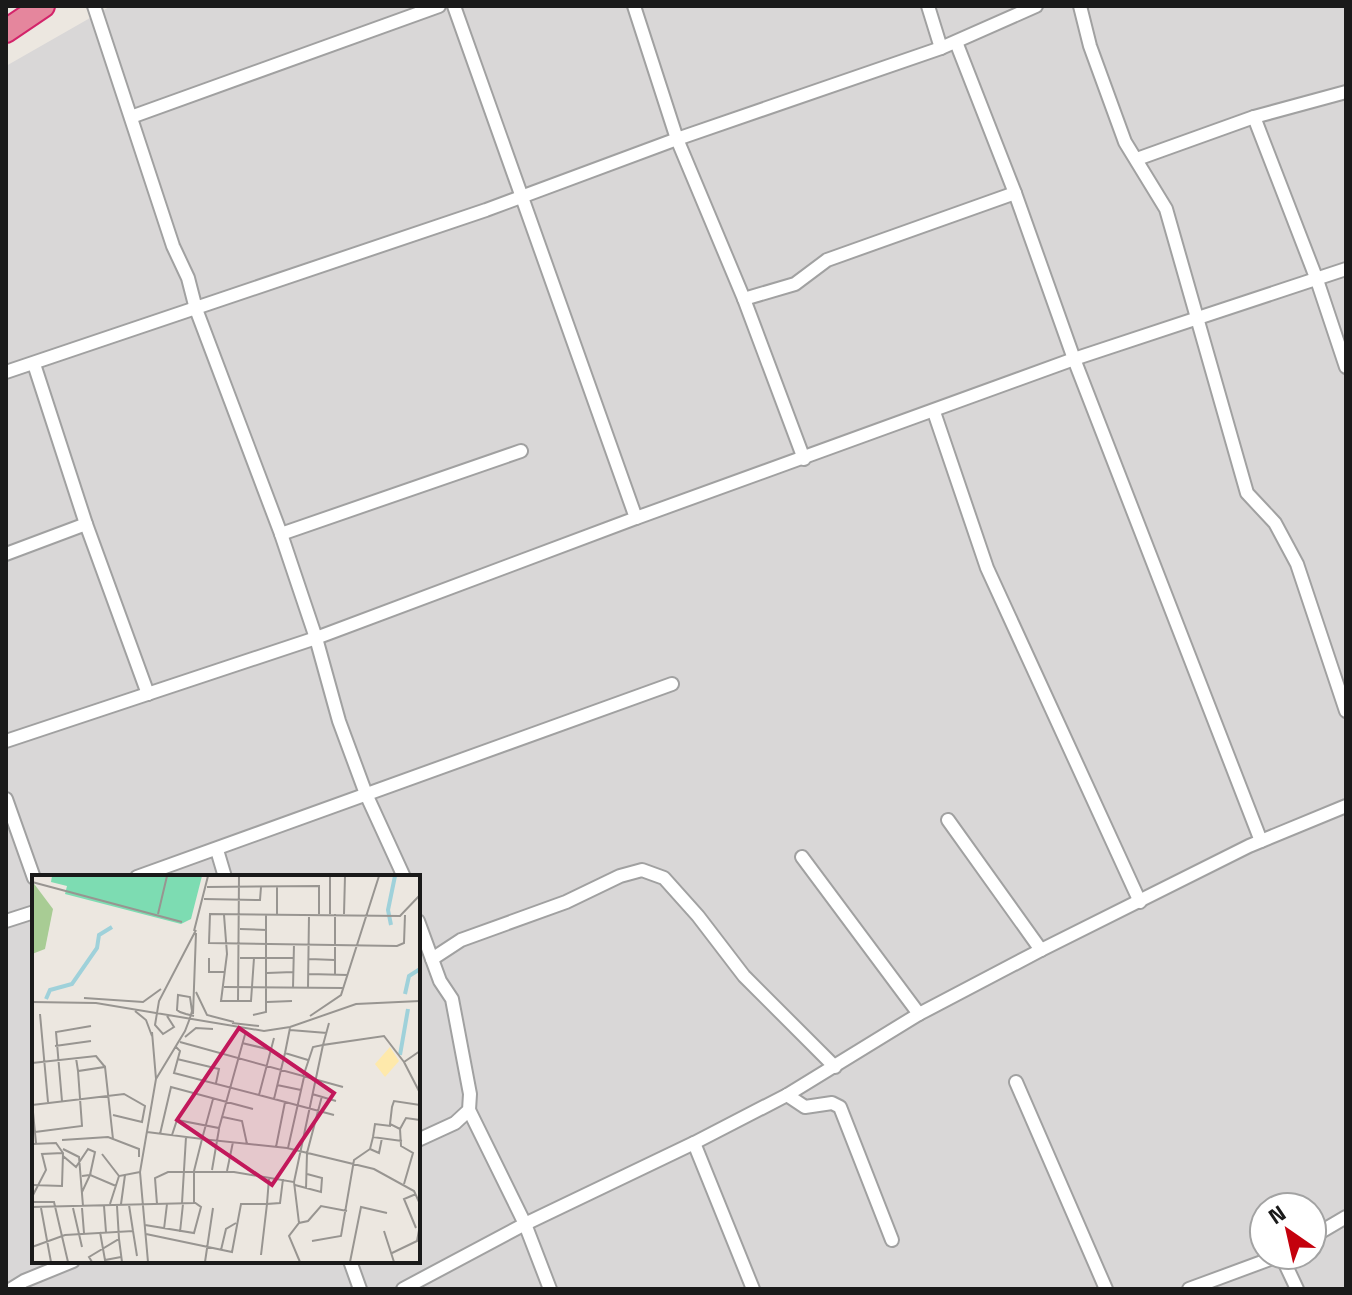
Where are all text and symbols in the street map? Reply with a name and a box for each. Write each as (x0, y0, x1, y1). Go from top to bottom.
inset map (32, 875, 420, 1263)
north arrow (1248, 1191, 1328, 1271)
text: N (1261, 1196, 1293, 1233)

